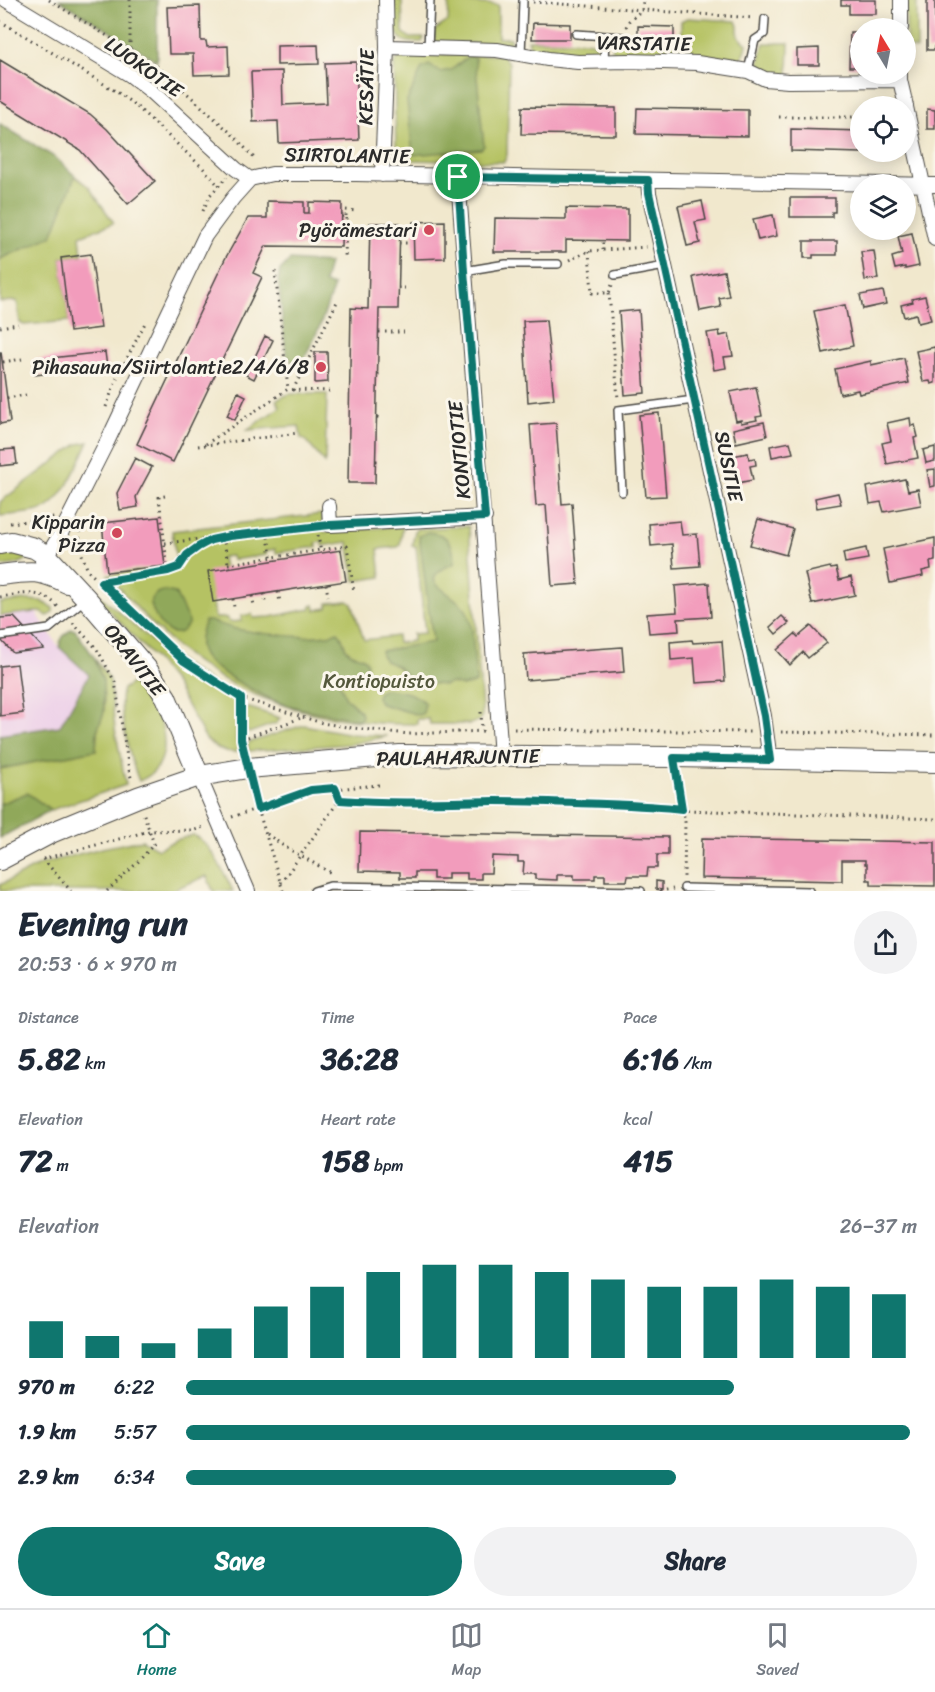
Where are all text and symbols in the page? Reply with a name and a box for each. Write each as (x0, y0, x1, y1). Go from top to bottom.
north arrow (850, 18, 916, 84)
map controls (850, 18, 916, 240)
street label: VARSTATIE (596, 25, 693, 62)
street label: LUOKOTIE (97, 27, 192, 109)
street label: KESÄTIE (348, 47, 385, 125)
button: locate (850, 96, 916, 162)
street label: SIIRTOLANTIE (284, 137, 412, 174)
pin (432, 151, 483, 202)
icon: arrive (441, 160, 474, 193)
button: layers (850, 174, 916, 240)
place label: Pyörämestari (299, 213, 417, 248)
marker: Pyörämestari (422, 223, 436, 237)
place label: Pihasauna/Siirtolantie2/4/6/8 (32, 350, 309, 385)
marker: Pihasauna/Siirtolantie2/4/6/8 (314, 360, 328, 374)
street label: KONTIOTIE (438, 398, 481, 500)
street label: SUSITIE (704, 427, 753, 507)
place label: Kipparin Pizza (32, 505, 106, 563)
marker: Kipparin Pizza (110, 526, 124, 540)
street label: ORAVITIE (95, 616, 176, 706)
park label: Kontiopuisto (323, 664, 435, 699)
street label: PAULAHARJUNTIE (376, 739, 542, 776)
text: Evening run (18, 895, 188, 953)
button: share (854, 911, 917, 974)
text: 20:53 · 6 × 970 m (18, 947, 177, 982)
text: Distance (18, 1003, 79, 1032)
text: Time (321, 1003, 354, 1032)
text: Pace (623, 1003, 657, 1032)
text: 5.82 (18, 1032, 81, 1086)
text: 36:28 (321, 1032, 399, 1086)
text: 6:16 (623, 1032, 679, 1086)
text: km (81, 1049, 106, 1078)
text: /km (679, 1049, 712, 1078)
text: Elevation (18, 1105, 83, 1134)
text: Heart rate (321, 1105, 396, 1134)
text: kcal (623, 1105, 652, 1134)
text: 72 (18, 1134, 52, 1188)
text: 158 (321, 1134, 370, 1188)
text: 415 (623, 1134, 673, 1188)
text: m (52, 1151, 69, 1180)
text: bpm (370, 1151, 404, 1180)
text: Elevation (18, 1209, 99, 1244)
text: 26–37 m (840, 1209, 917, 1244)
text: 970 m (18, 1370, 75, 1405)
text: 6:22 (114, 1370, 154, 1405)
text: 1.9 km (18, 1415, 76, 1450)
text: 5:57 (114, 1415, 156, 1450)
text: 2.9 km (18, 1460, 79, 1495)
text: 6:34 (114, 1460, 155, 1495)
button: Save (18, 1527, 462, 1596)
button: Share (474, 1527, 917, 1596)
tab: Home (137, 1619, 177, 1684)
tab: Map (450, 1619, 483, 1684)
tab: Saved (756, 1619, 798, 1684)

